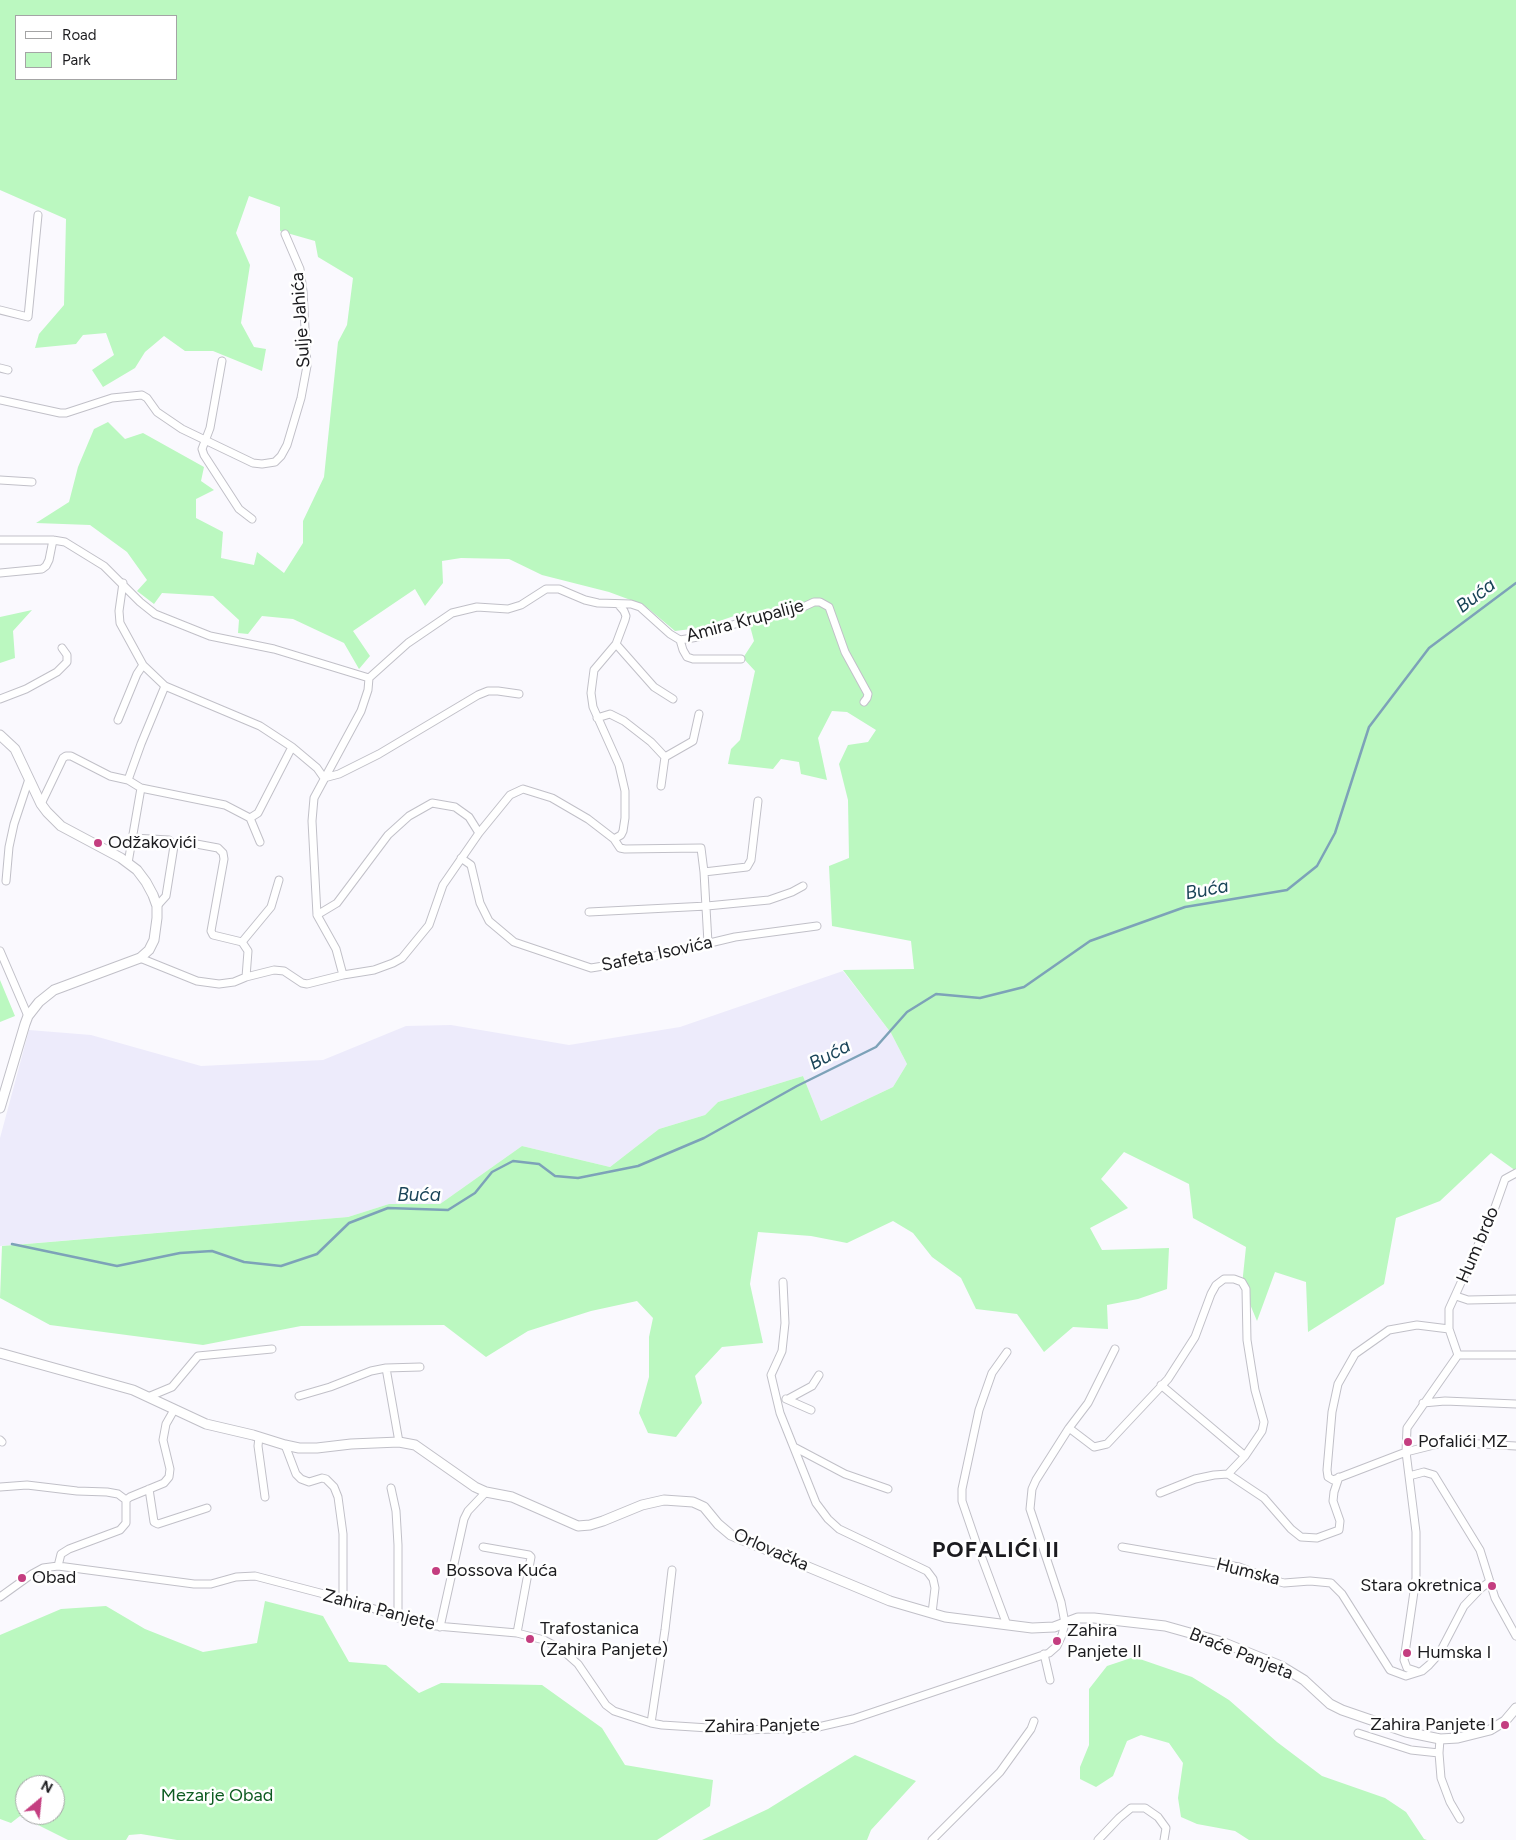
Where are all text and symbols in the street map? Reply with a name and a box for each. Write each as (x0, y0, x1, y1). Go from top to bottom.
legend (15, 15, 178, 80)
text: Road (62, 26, 97, 44)
text: Park (62, 51, 91, 69)
street label: Sulje Jahića (287, 271, 315, 369)
water label: Buća (1452, 574, 1500, 618)
street label: Amira Krupalije (684, 595, 806, 647)
place label: Odžakovići (108, 832, 197, 854)
marker: Odžakovići (92, 837, 104, 849)
water label: Buća (1183, 875, 1231, 905)
street label: Safeta Isovića (600, 932, 714, 976)
water label: Buća (805, 1035, 855, 1075)
water label: Buća (397, 1184, 441, 1206)
street label: Hum brdo (1452, 1204, 1504, 1286)
place label: Pofalići MZ (1418, 1431, 1508, 1453)
marker: Pofalići MZ (1402, 1436, 1414, 1448)
street label: Orlovačka (730, 1524, 812, 1576)
district label: POFALIĆI II (931, 1538, 1061, 1564)
street label: Humska (1214, 1554, 1282, 1590)
place label: Bossova Kuća (446, 1560, 557, 1582)
marker: Bossova Kuća (430, 1565, 442, 1577)
place label: Obad (32, 1567, 76, 1589)
marker: Obad (16, 1572, 28, 1584)
place label: Stara okretnica (1360, 1575, 1482, 1597)
marker: Stara okretnica (1486, 1580, 1498, 1592)
street label: Zahira Panjete (320, 1585, 438, 1635)
place label: Trafostanica (Zahira Panjete) (540, 1618, 668, 1660)
place label: Zahira Panjete II (1067, 1620, 1142, 1662)
street label: Braće Panjeta (1186, 1623, 1296, 1685)
marker: Trafostanica (Zahira Panjete) (524, 1633, 536, 1645)
marker: Zahira Panjete II (1051, 1635, 1063, 1647)
place label: Humska I (1417, 1642, 1491, 1664)
marker: Humska I (1401, 1647, 1413, 1659)
street label: Zahira Panjete (704, 1714, 820, 1738)
place label: Zahira Panjete I (1370, 1714, 1495, 1736)
marker: Zahira Panjete I (1499, 1719, 1511, 1731)
north arrow (15, 1775, 65, 1825)
text: N (38, 1777, 56, 1797)
park label: Mezarje Obad (161, 1785, 273, 1807)

